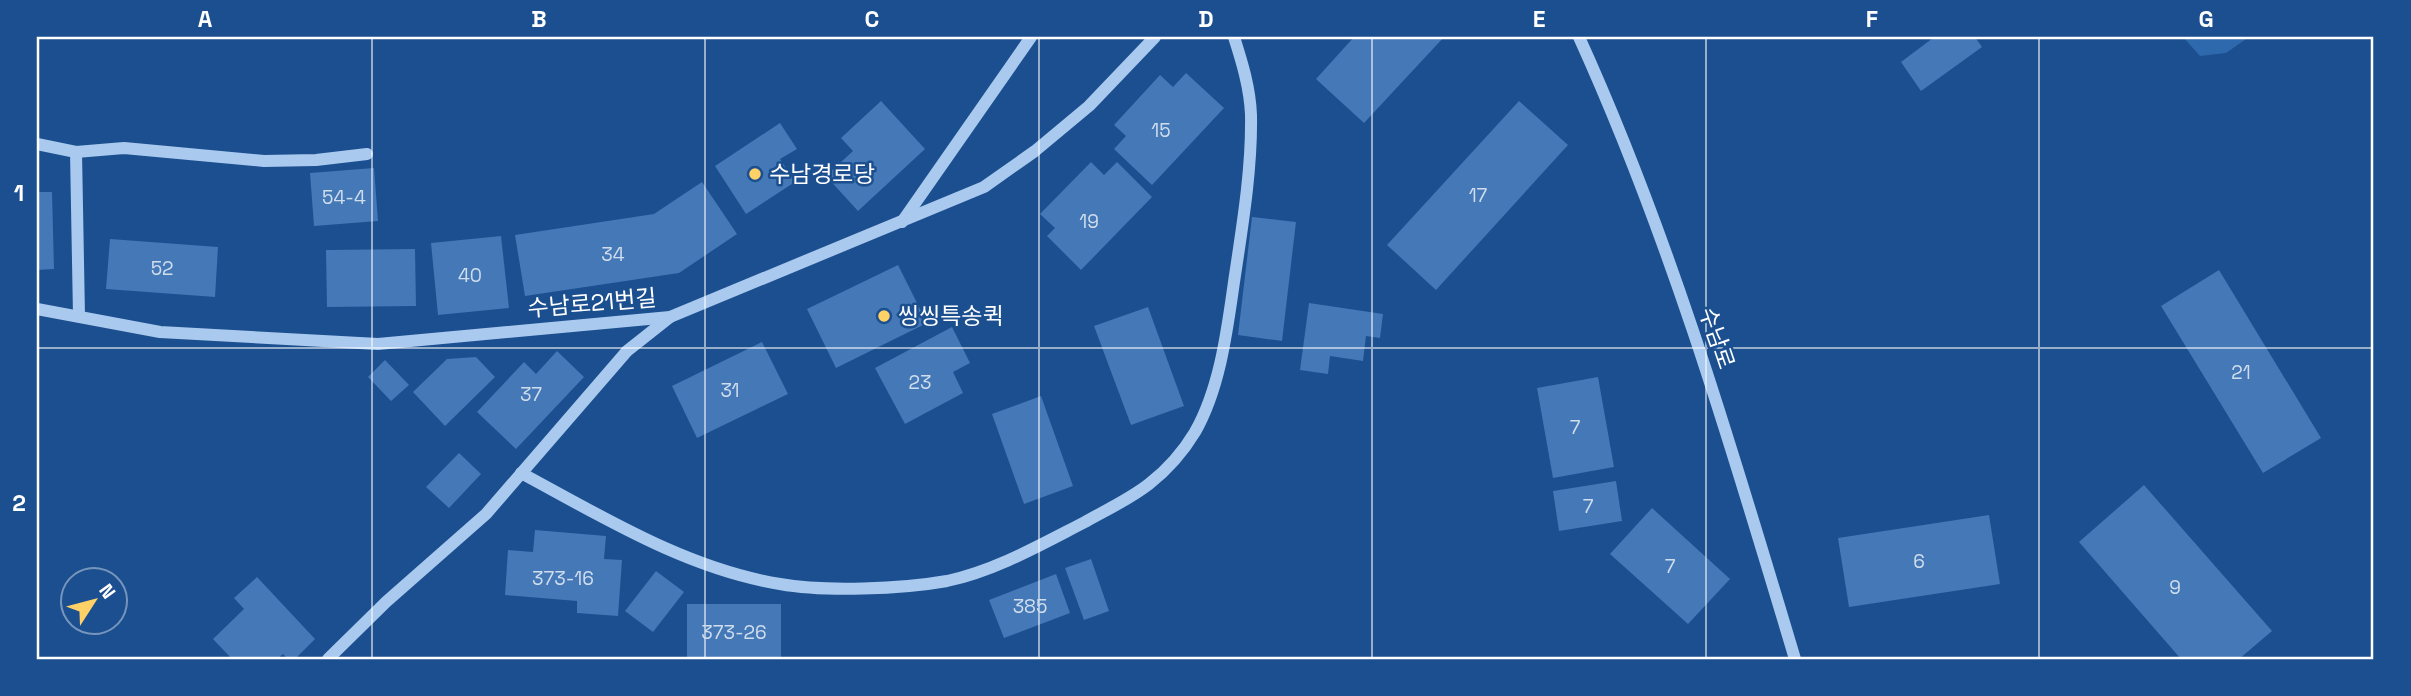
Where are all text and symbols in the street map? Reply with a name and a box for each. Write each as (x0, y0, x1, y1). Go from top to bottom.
text: A (198, 4, 213, 34)
text: B (531, 4, 547, 34)
text: C (865, 4, 879, 34)
text: D (1198, 4, 1214, 34)
text: E (1533, 4, 1545, 34)
text: F (1866, 4, 1878, 34)
text: G (2198, 4, 2214, 34)
house number: 15 (1151, 118, 1171, 143)
place label: 수남경로당 (769, 159, 875, 189)
marker: 수남경로당 (747, 166, 763, 182)
text: 1 (14, 178, 24, 208)
house number: 17 (1469, 183, 1488, 208)
house number: 54-4 (322, 185, 366, 210)
house number: 19 (1079, 209, 1099, 234)
house number: 34 (601, 242, 625, 267)
house number: 52 (151, 256, 173, 281)
house number: 40 (458, 263, 482, 288)
street label: 수남로21번길 (526, 282, 658, 324)
place label: 씽씽특송퀵 (898, 301, 1004, 331)
street label: 수남로 (1692, 303, 1742, 373)
marker: 씽씽특송퀵 (876, 308, 892, 324)
house number: 21 (2231, 360, 2251, 385)
house number: 23 (909, 370, 931, 395)
house number: 31 (720, 378, 740, 403)
house number: 37 (520, 382, 542, 407)
house number: 7 (1570, 415, 1581, 440)
text: 2 (12, 488, 26, 518)
house number: 7 (1583, 494, 1594, 519)
house number: 6 (1913, 549, 1925, 574)
house number: 7 (1665, 554, 1676, 579)
north arrow (60, 566, 130, 636)
house number: 373-16 (532, 566, 594, 591)
house number: 9 (2169, 575, 2181, 600)
text: N (93, 579, 121, 604)
house number: 385 (1013, 594, 1047, 619)
house number: 373-26 (701, 620, 767, 645)

